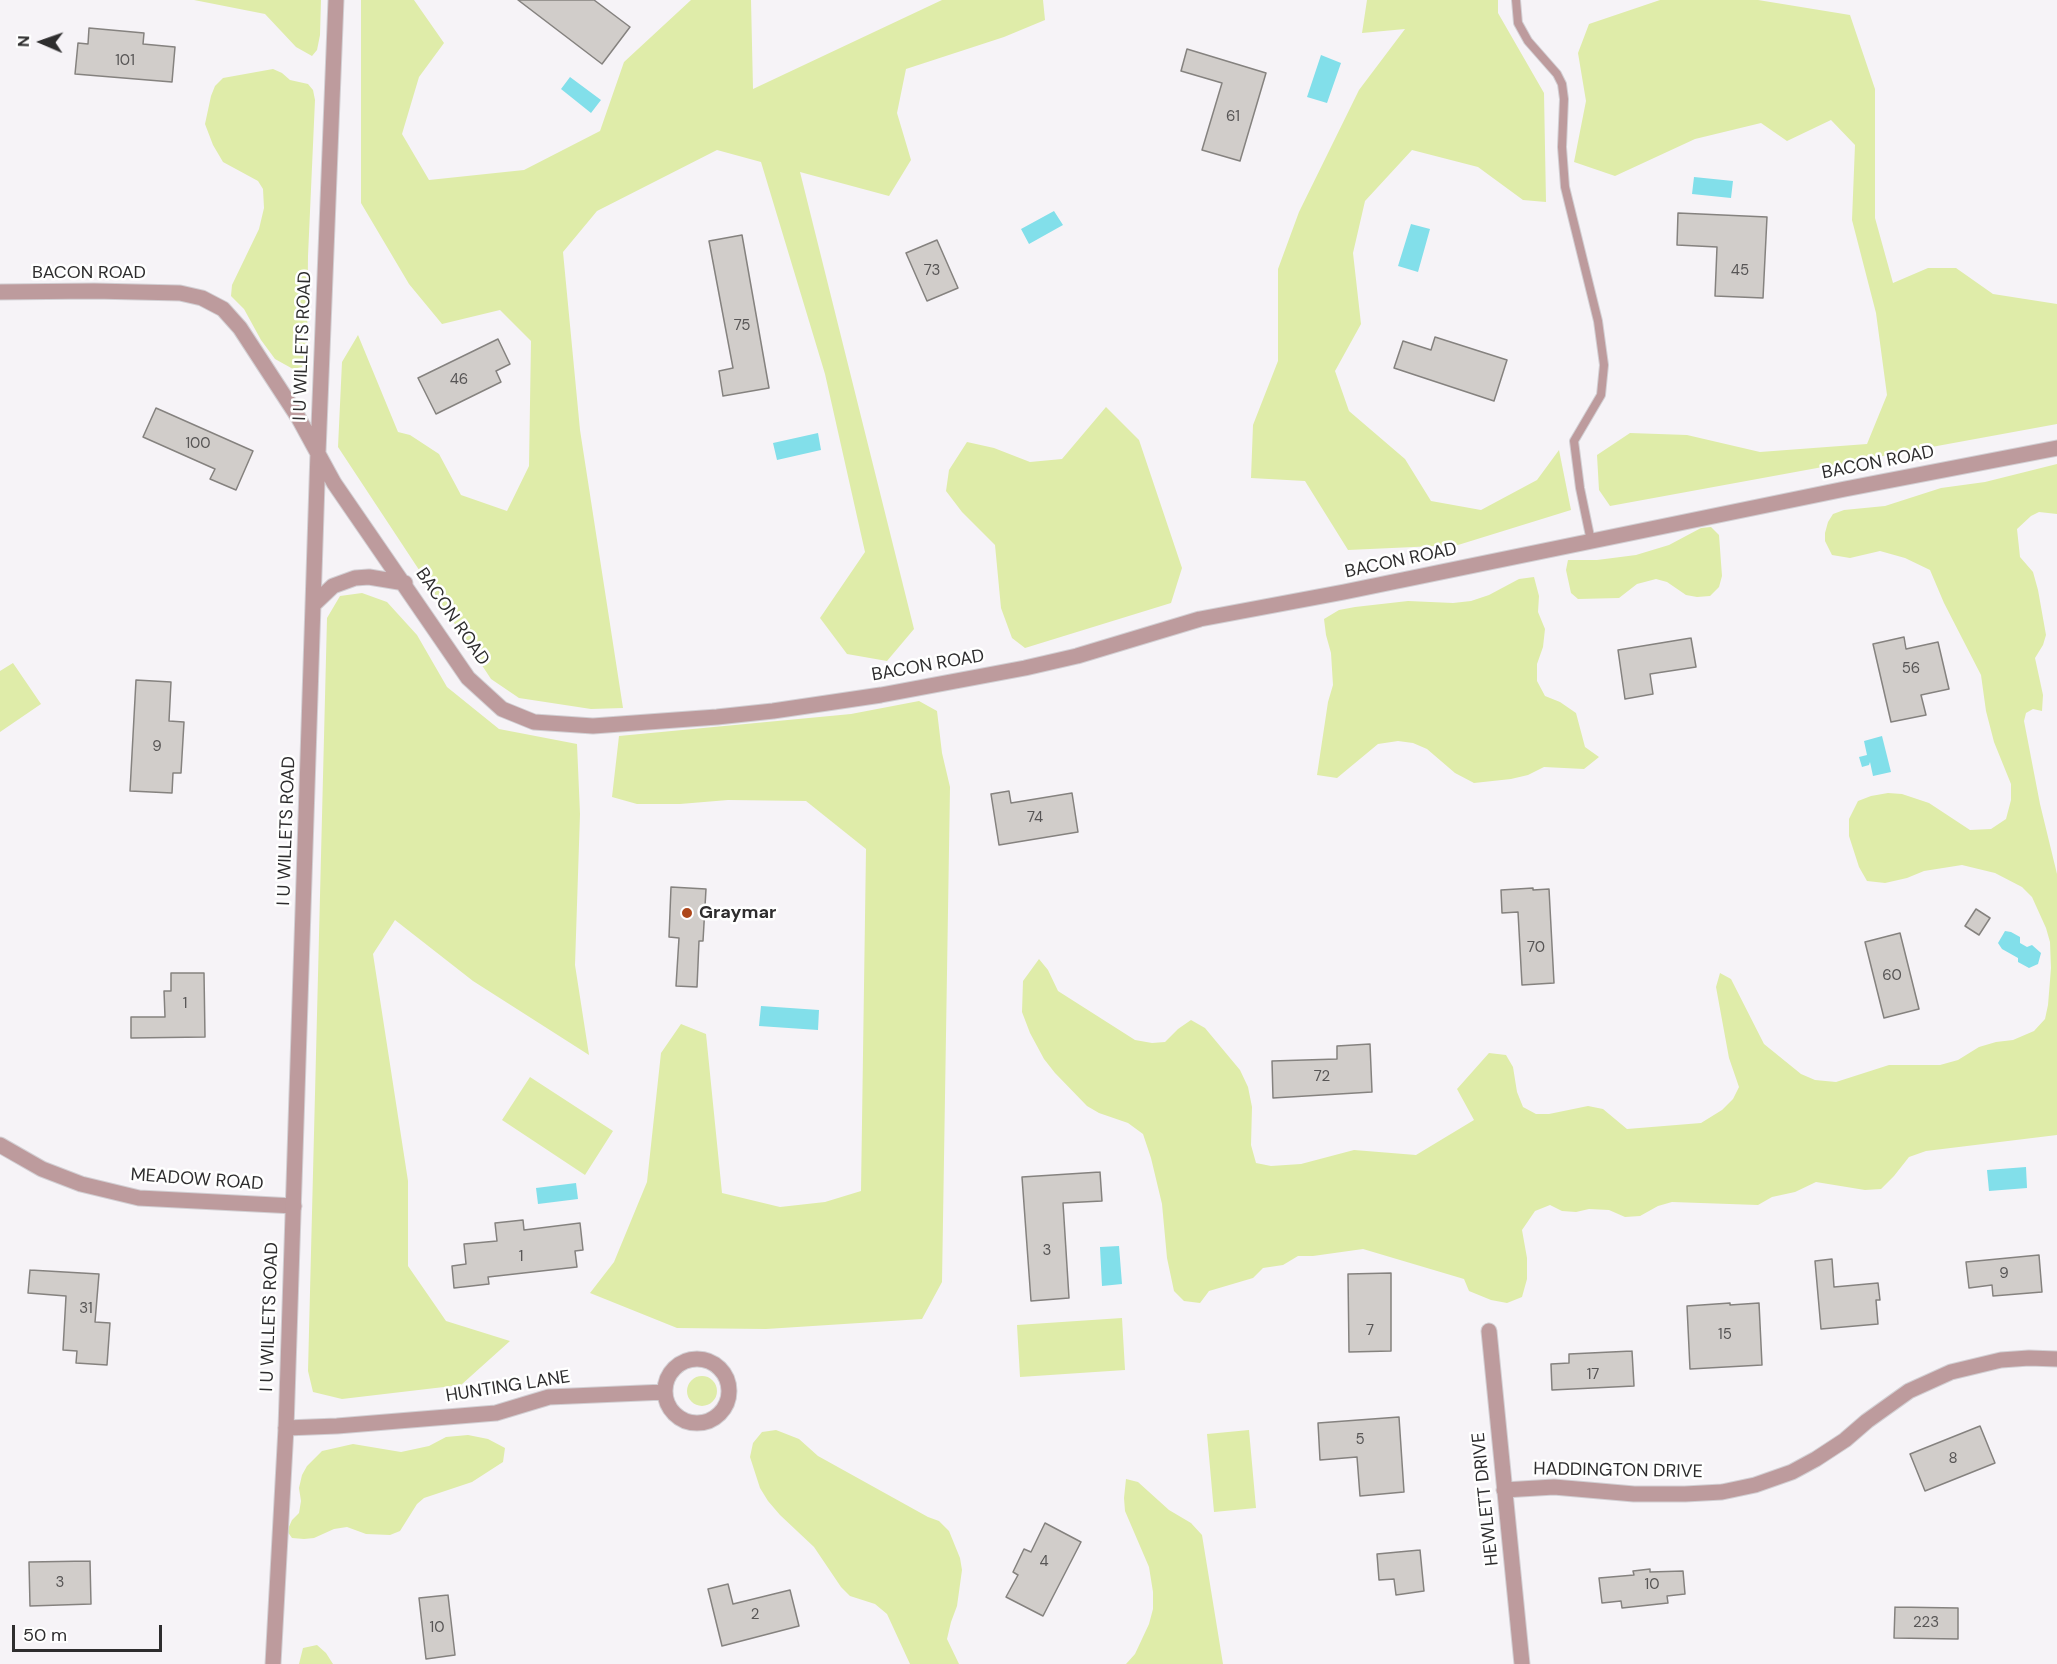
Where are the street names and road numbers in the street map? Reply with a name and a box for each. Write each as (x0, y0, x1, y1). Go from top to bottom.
street label: BACON ROAD (32, 262, 146, 284)
street label: I U WILLETS ROAD (290, 271, 316, 421)
street label: BACON ROAD (1820, 442, 1936, 484)
street label: BACON ROAD (1343, 539, 1459, 583)
street label: BACON ROAD (410, 564, 494, 670)
street label: BACON ROAD (870, 645, 986, 687)
street label: I U WILLETS ROAD (274, 756, 300, 906)
street label: MEADOW ROAD (130, 1165, 264, 1195)
street label: I U WILLETS ROAD (257, 1242, 283, 1392)
street label: HUNTING LANE (444, 1367, 572, 1407)
street label: HEWLETT DRIVE (1468, 1431, 1504, 1567)
street label: HADDINGTON DRIVE (1533, 1459, 1703, 1483)

